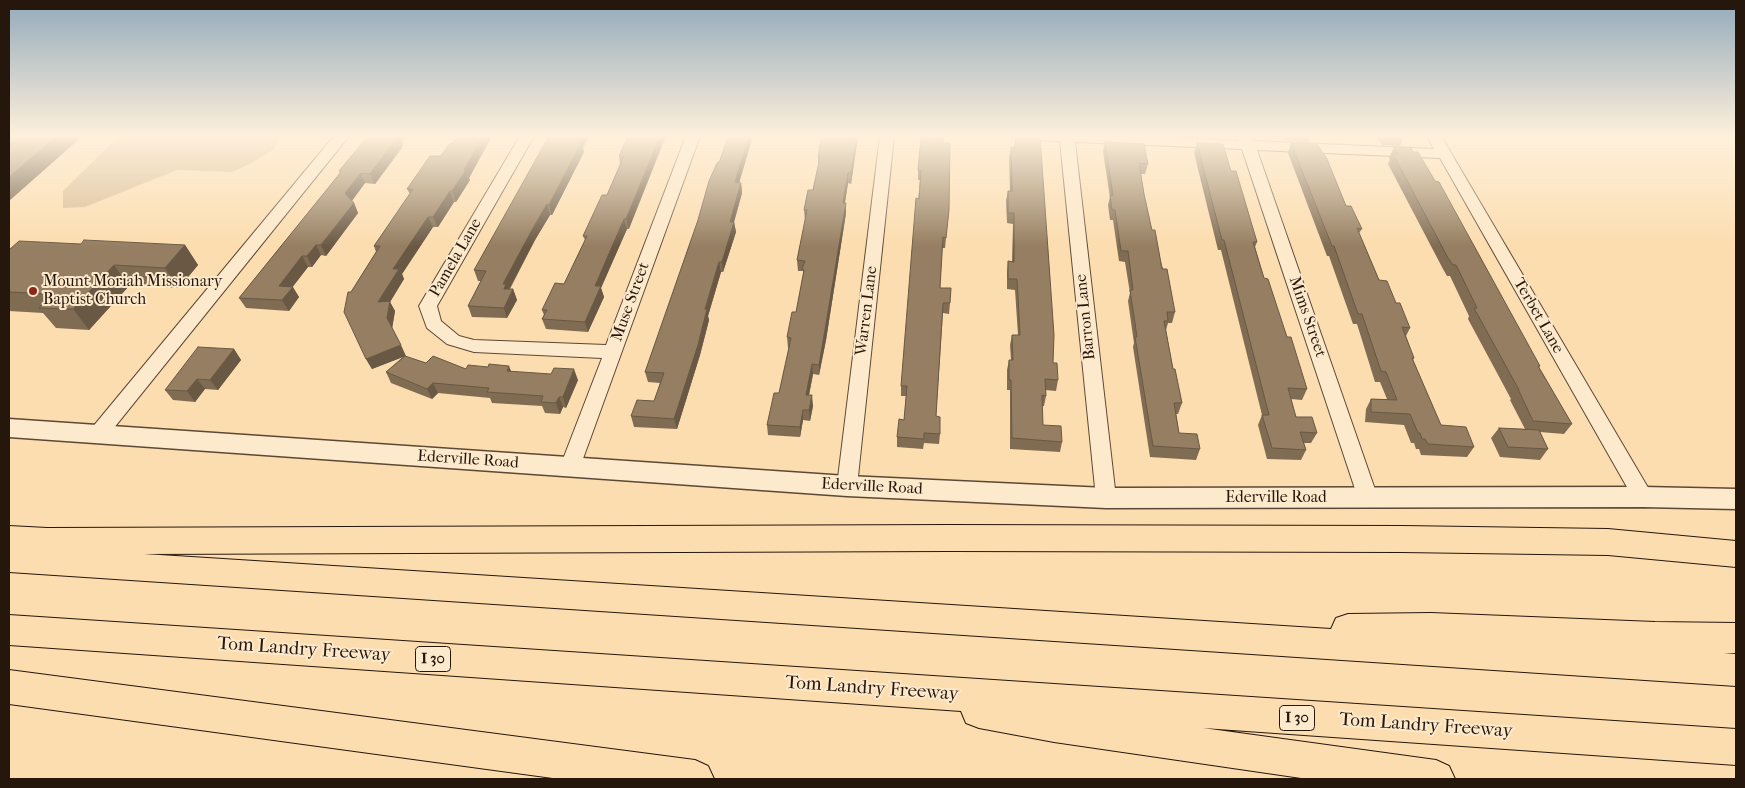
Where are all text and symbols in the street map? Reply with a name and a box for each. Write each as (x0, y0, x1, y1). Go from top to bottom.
street label: Pamela Lane (426, 215, 486, 301)
street label: Muse Street (608, 260, 654, 344)
street label: Warren Lane (852, 265, 882, 357)
place label: Mount Moriah Missionary Baptist Church (43, 272, 222, 310)
street label: Barron Lane (1072, 273, 1100, 361)
street label: Mims Street (1284, 274, 1330, 360)
street label: Terbet Lane (1509, 275, 1567, 357)
marker: Mount Moriah Missionary Baptist Church (27, 285, 39, 297)
street label: Ederville Road (417, 447, 519, 473)
street label: Ederville Road (821, 475, 923, 499)
street label: Ederville Road (1225, 488, 1327, 508)
street label: Tom Landry Freeway (217, 633, 391, 667)
road number: I 30 (416, 646, 450, 672)
street label: Tom Landry Freeway (785, 672, 959, 706)
road number: I 30 (1280, 706, 1314, 730)
street label: Tom Landry Freeway (1339, 709, 1513, 743)

